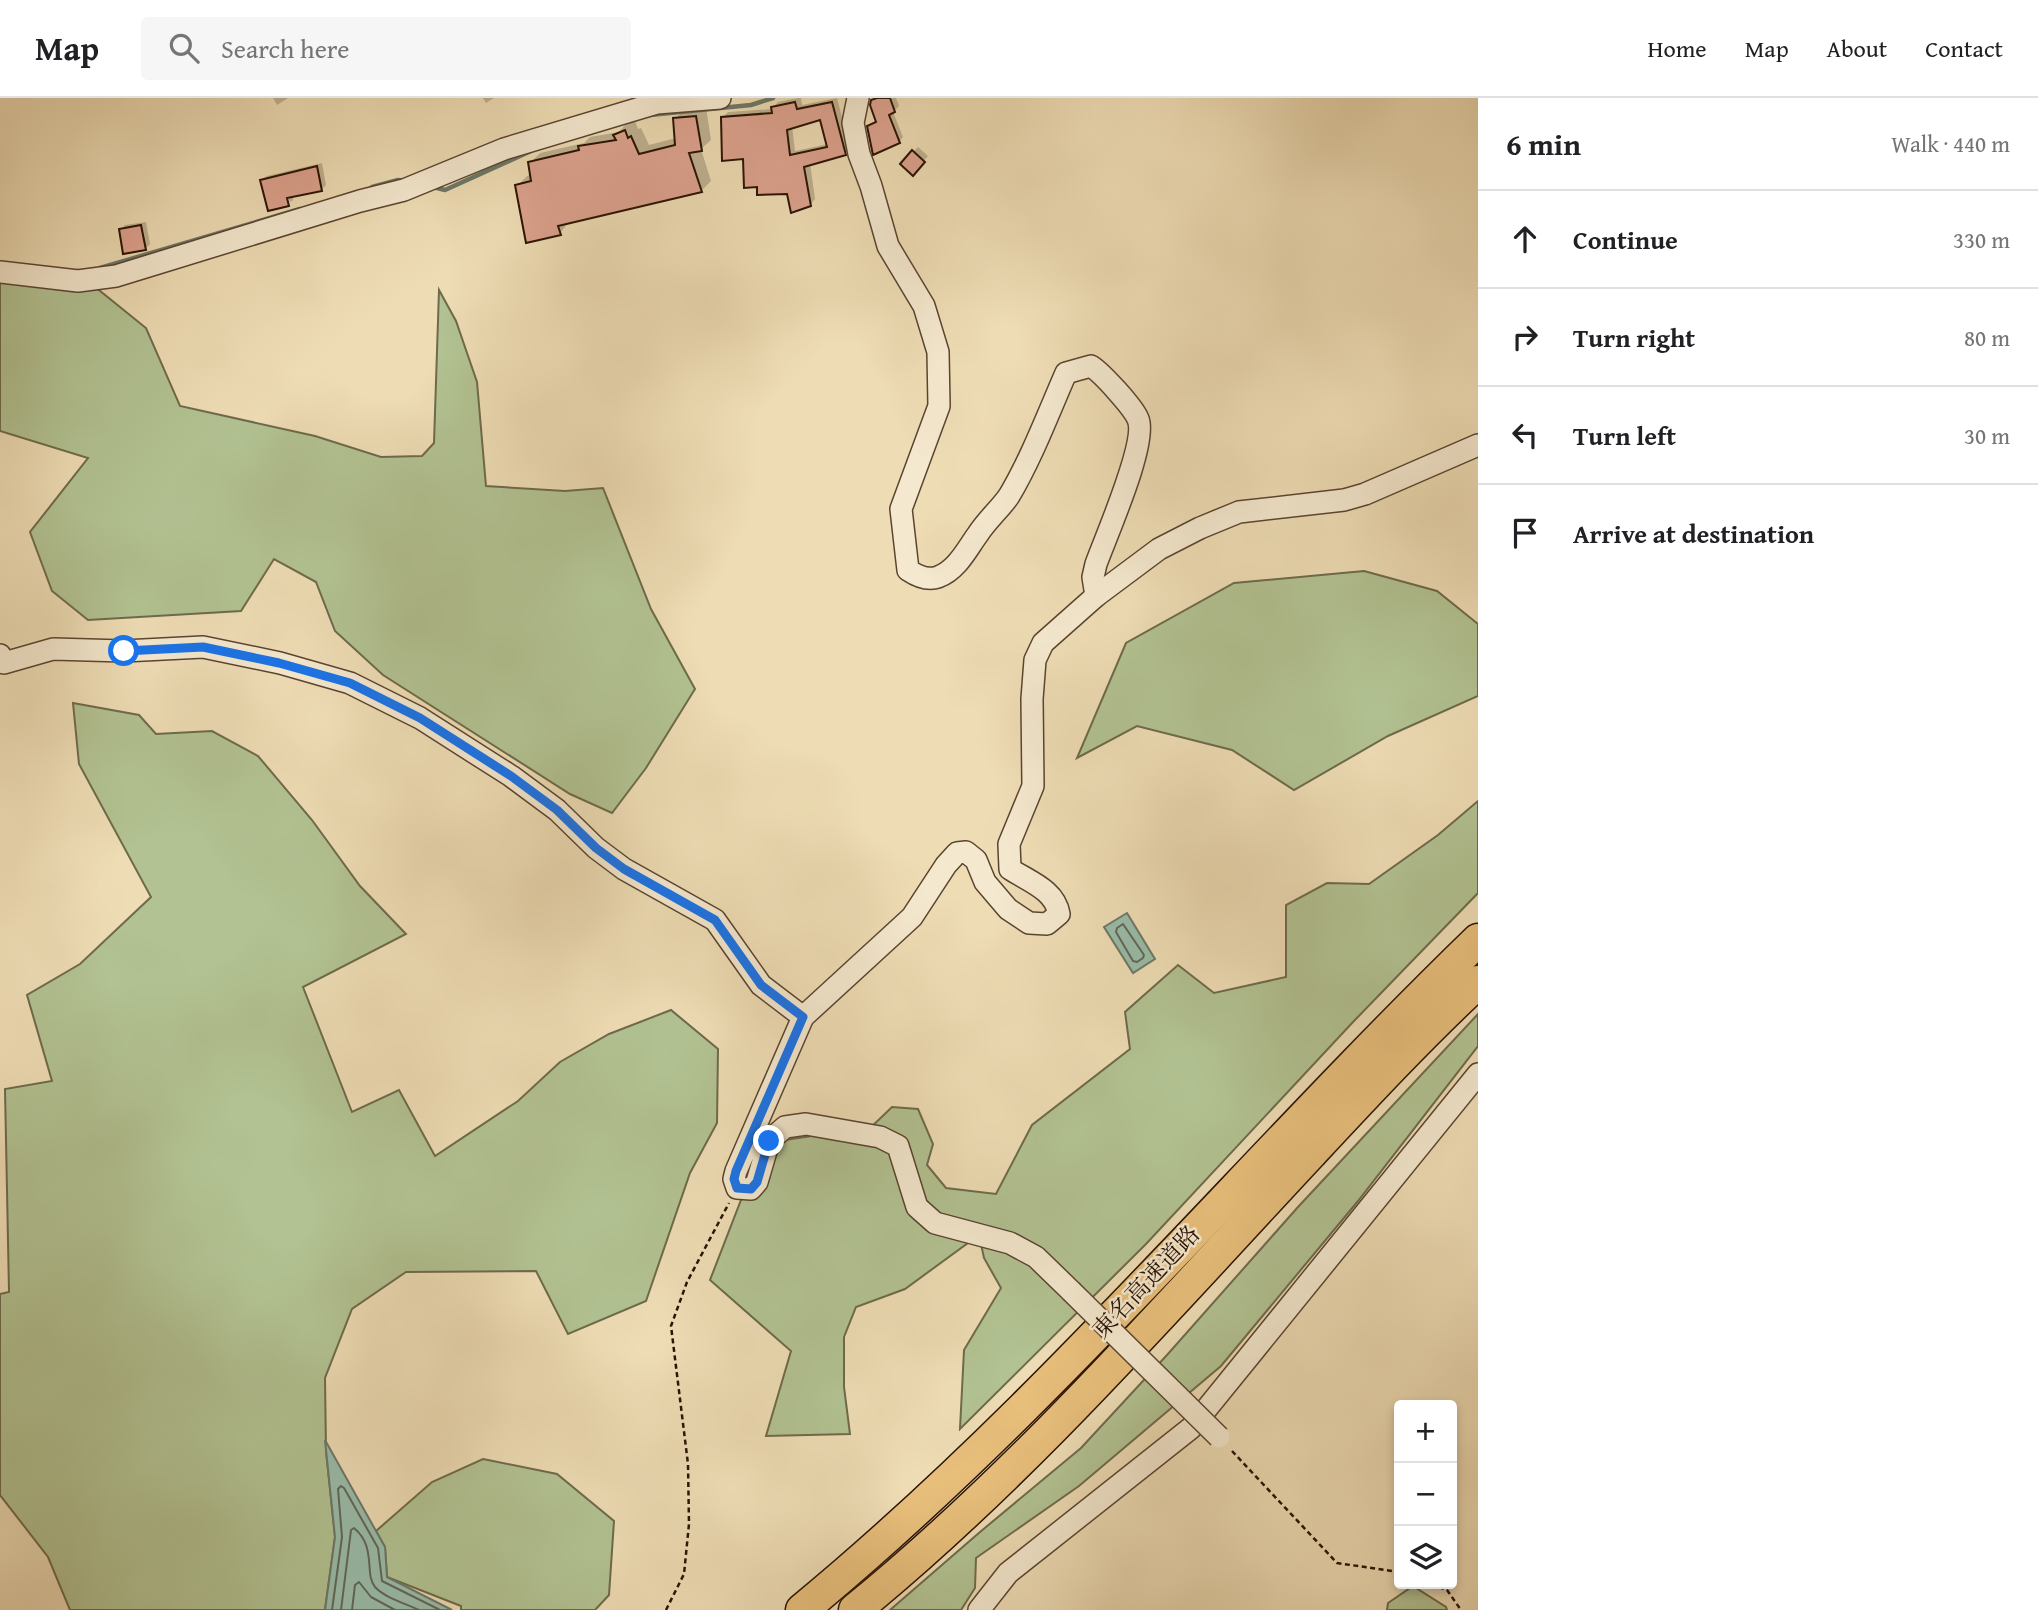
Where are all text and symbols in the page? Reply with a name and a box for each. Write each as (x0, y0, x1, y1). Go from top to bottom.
search box (141, 17, 631, 80)
text: Map (35, 24, 99, 72)
icon: search (165, 29, 203, 67)
text: Search here (221, 29, 349, 68)
text: Home (1648, 31, 1707, 66)
text: Map (1745, 31, 1789, 66)
text: About (1827, 31, 1887, 66)
text: Contact (1925, 31, 2003, 66)
text: 6 min (1506, 122, 1581, 166)
text: Walk · 440 m (1891, 127, 2010, 160)
icon: ahead (1506, 220, 1544, 258)
text: Continue (1573, 220, 1678, 259)
text: 330 m (1953, 223, 2010, 256)
icon: right (1506, 318, 1544, 356)
text: Turn right (1573, 318, 1695, 357)
text: 80 m (1964, 321, 2010, 354)
icon: left (1506, 416, 1544, 454)
text: Turn left (1573, 416, 1676, 455)
text: 30 m (1964, 419, 2010, 452)
icon: arrive (1506, 514, 1544, 552)
text: Arrive at destination (1573, 514, 1814, 553)
route start (108, 635, 139, 666)
route end (753, 1125, 784, 1156)
street label: 東名高速道路 (1084, 1217, 1208, 1346)
map controls (1394, 1400, 1457, 1589)
button: + (1394, 1400, 1457, 1463)
button: − (1394, 1463, 1457, 1526)
button: layers (1394, 1526, 1457, 1589)

